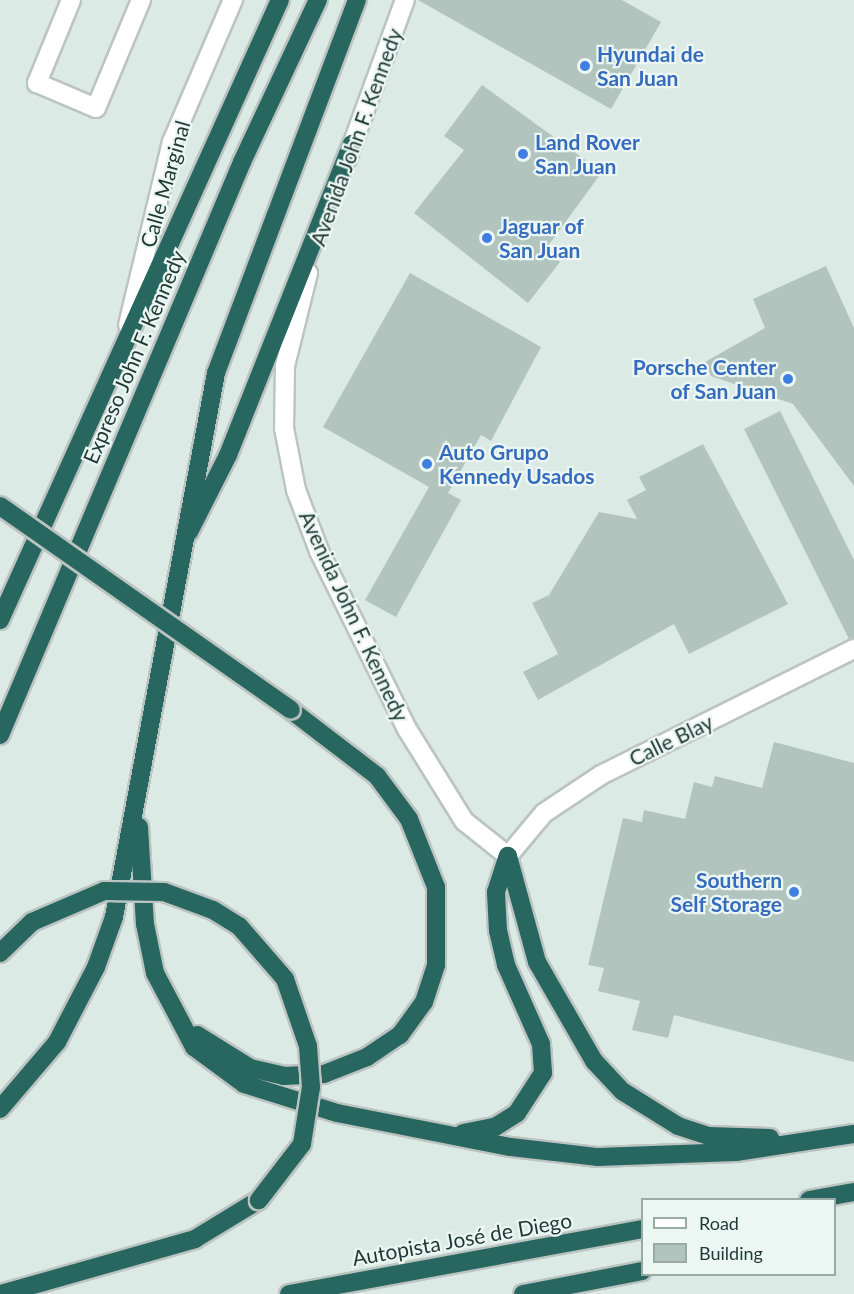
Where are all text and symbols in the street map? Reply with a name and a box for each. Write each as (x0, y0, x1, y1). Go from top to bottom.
street label: Avenida John F. Kennedy (305, 25, 407, 249)
place label: Hyundai de San Juan (597, 41, 704, 91)
marker: Hyundai de San Juan (578, 59, 592, 73)
street label: Calle Marginal (135, 118, 195, 250)
place label: Land Rover San Juan (535, 129, 640, 179)
marker: Land Rover San Juan (516, 147, 530, 161)
place label: Jaguar of San Juan (499, 213, 584, 263)
marker: Jaguar of San Juan (480, 231, 494, 245)
street label: Expreso John F. Kennedy (78, 246, 190, 468)
place label: Porsche Center of San Juan (633, 354, 776, 404)
marker: Porsche Center of San Juan (781, 372, 795, 386)
place label: Auto Grupo Kennedy Usados (439, 439, 595, 489)
marker: Auto Grupo Kennedy Usados (420, 457, 434, 471)
street label: Avenida John F. Kennedy (294, 506, 414, 726)
street label: Calle Blay (625, 709, 717, 771)
place label: Southern Self Storage (670, 867, 782, 917)
marker: Southern Self Storage (787, 885, 801, 899)
legend (641, 1198, 836, 1276)
street label: Autopista José de Diego (350, 1207, 574, 1271)
text: Road (699, 1212, 739, 1234)
text: Building (699, 1242, 763, 1264)

